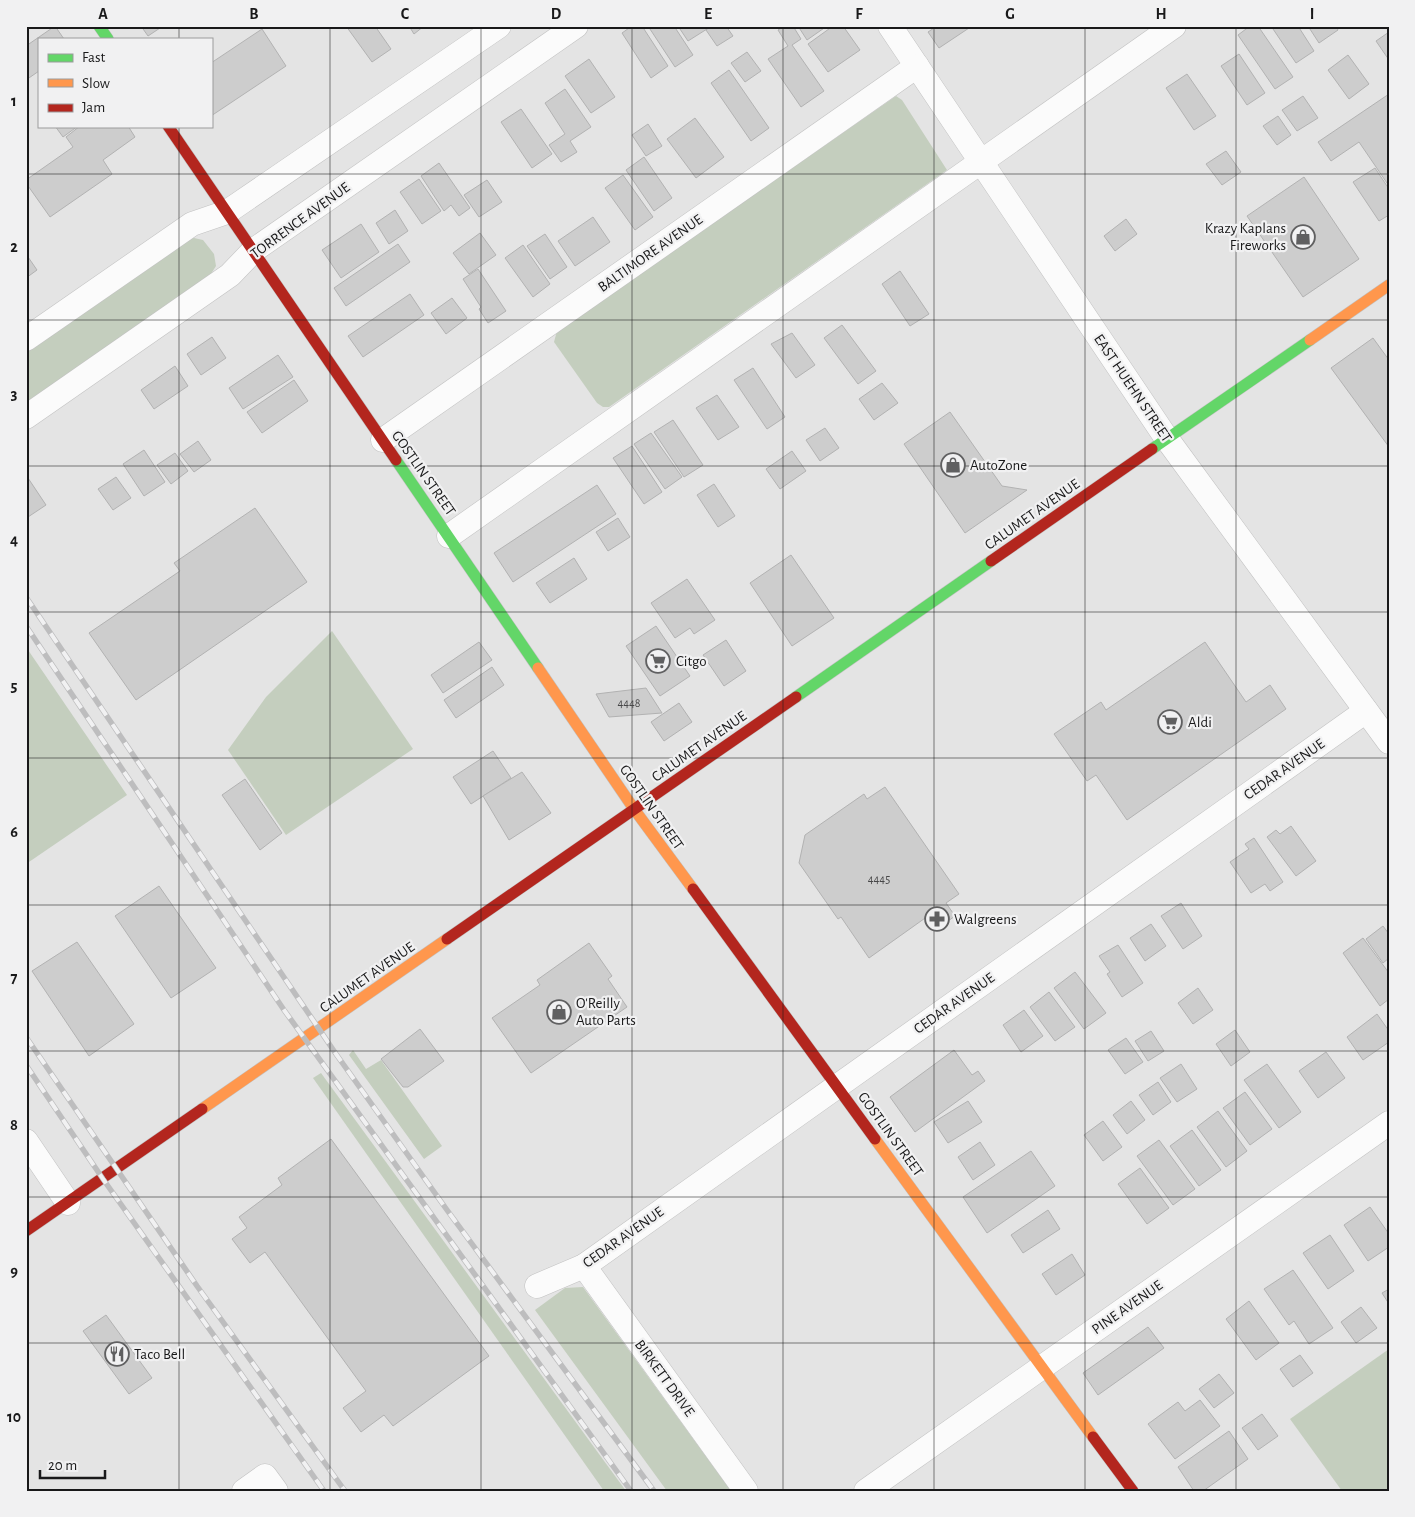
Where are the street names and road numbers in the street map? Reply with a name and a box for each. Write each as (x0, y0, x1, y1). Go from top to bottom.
street label: TORRENCE AVENUE (248, 179, 353, 261)
street label: BALTIMORE AVENUE (595, 212, 705, 295)
street label: EAST HUEHN STREET (1091, 332, 1175, 446)
street label: GOSTLIN STREET (389, 428, 459, 519)
street label: CALUMET AVENUE (982, 476, 1082, 553)
street label: CALUMET AVENUE (649, 708, 749, 785)
street label: CEDAR AVENUE (1241, 736, 1327, 803)
street label: GOSTLIN STREET (617, 762, 687, 853)
street label: CALUMET AVENUE (317, 939, 417, 1016)
street label: CEDAR AVENUE (911, 970, 997, 1037)
street label: GOSTLIN STREET (855, 1089, 926, 1180)
street label: CEDAR AVENUE (580, 1204, 666, 1271)
street label: PINE AVENUE (1089, 1278, 1165, 1337)
street label: BIRKETT DRIVE (632, 1337, 697, 1419)

